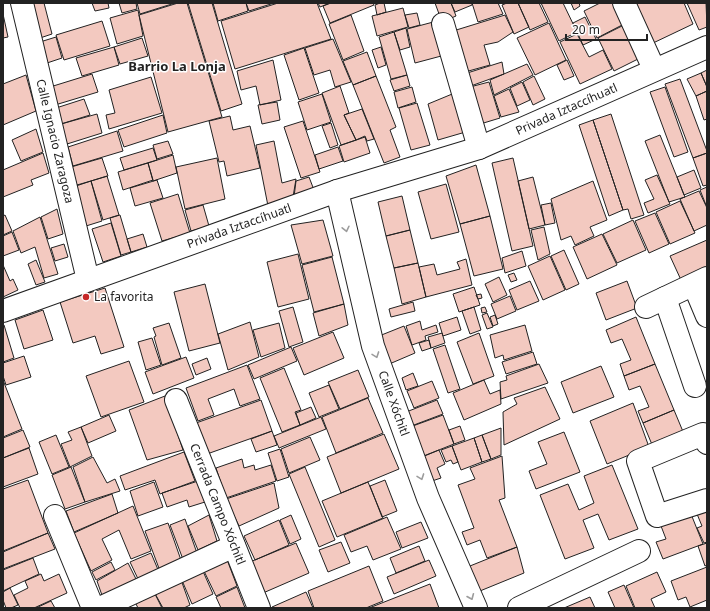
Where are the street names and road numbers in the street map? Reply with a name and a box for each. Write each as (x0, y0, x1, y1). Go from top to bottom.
street label: Calle Ignacio Zaragoza (32, 77, 78, 205)
street label: Privada Iztaccíhuatl (513, 79, 620, 139)
street label: Privada Iztaccíhuatl (184, 199, 294, 252)
street label: Calle Xóchitl (375, 368, 414, 438)
street label: Cerrada Campo Xóchitl (186, 441, 250, 567)

